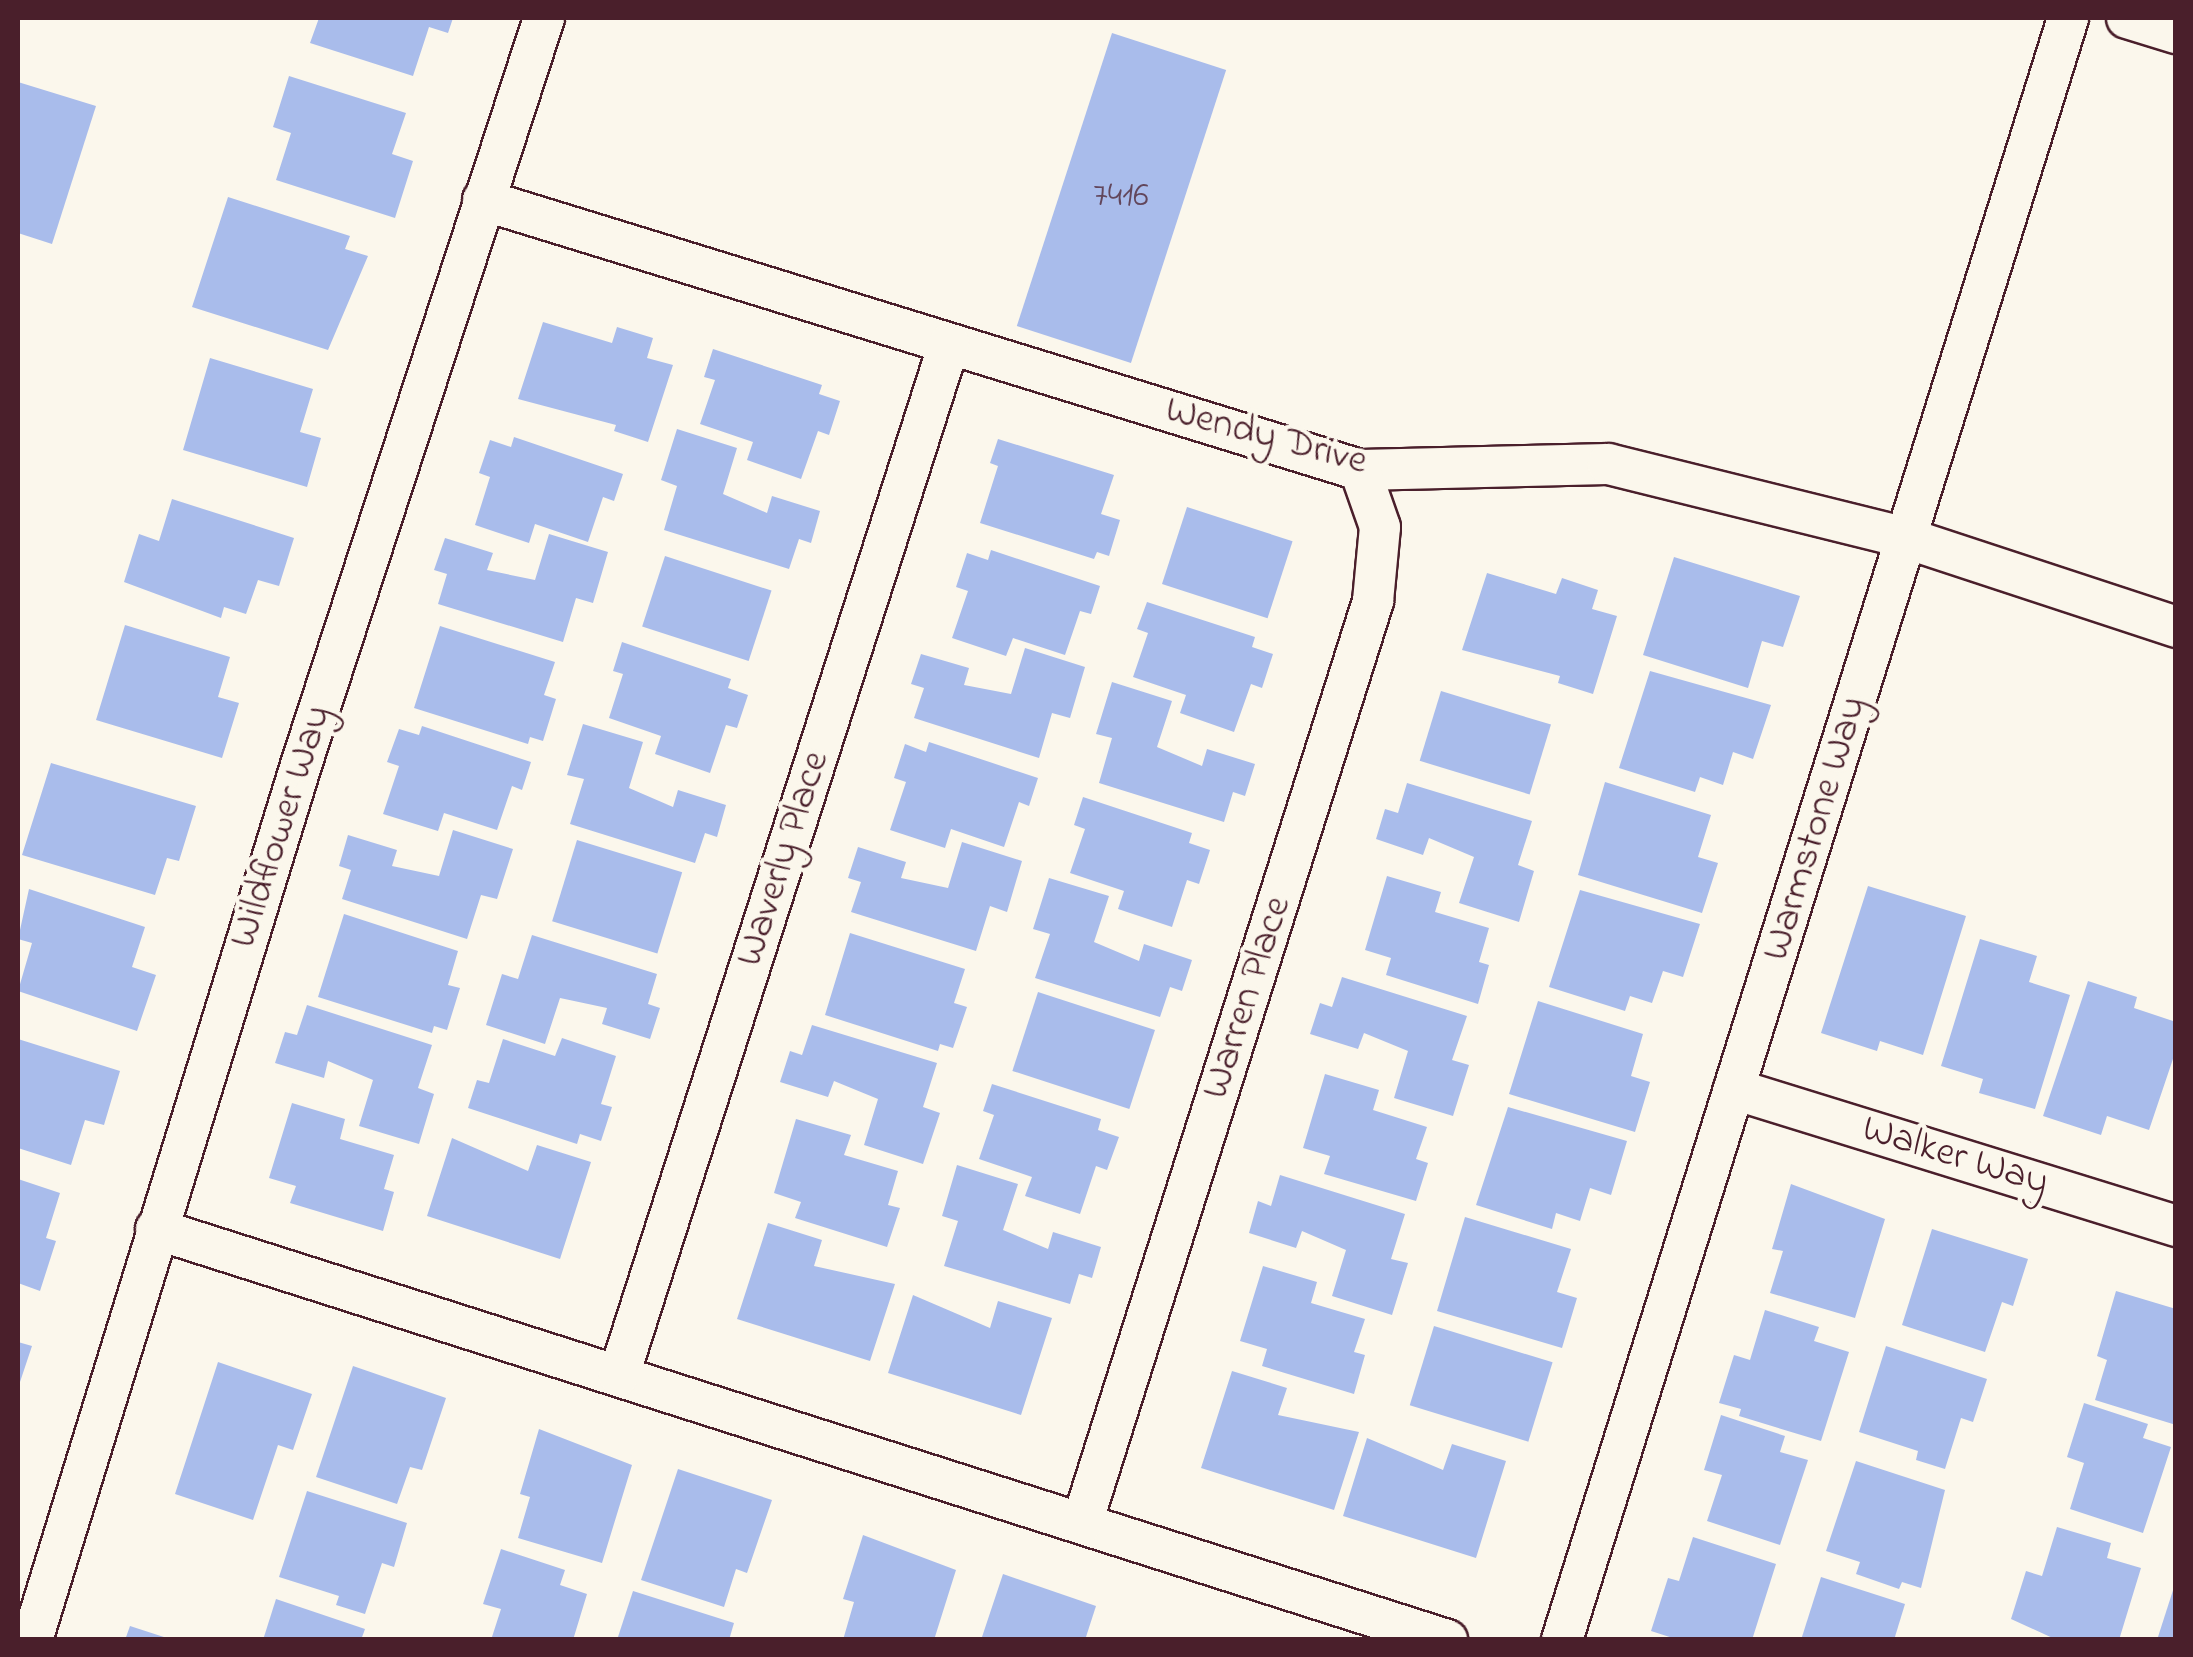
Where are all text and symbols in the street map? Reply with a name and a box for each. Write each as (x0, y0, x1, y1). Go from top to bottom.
house number: 7416 (1093, 176, 1149, 218)
street label: Wendy Drive (1160, 387, 1372, 487)
street label: Warmstone Way (1753, 691, 1879, 967)
street label: Wildflower Way (220, 700, 344, 954)
street label: Waverly Place (727, 745, 841, 973)
street label: Warren Place (1193, 891, 1303, 1105)
street label: Walker Way (1856, 1106, 2054, 1208)

